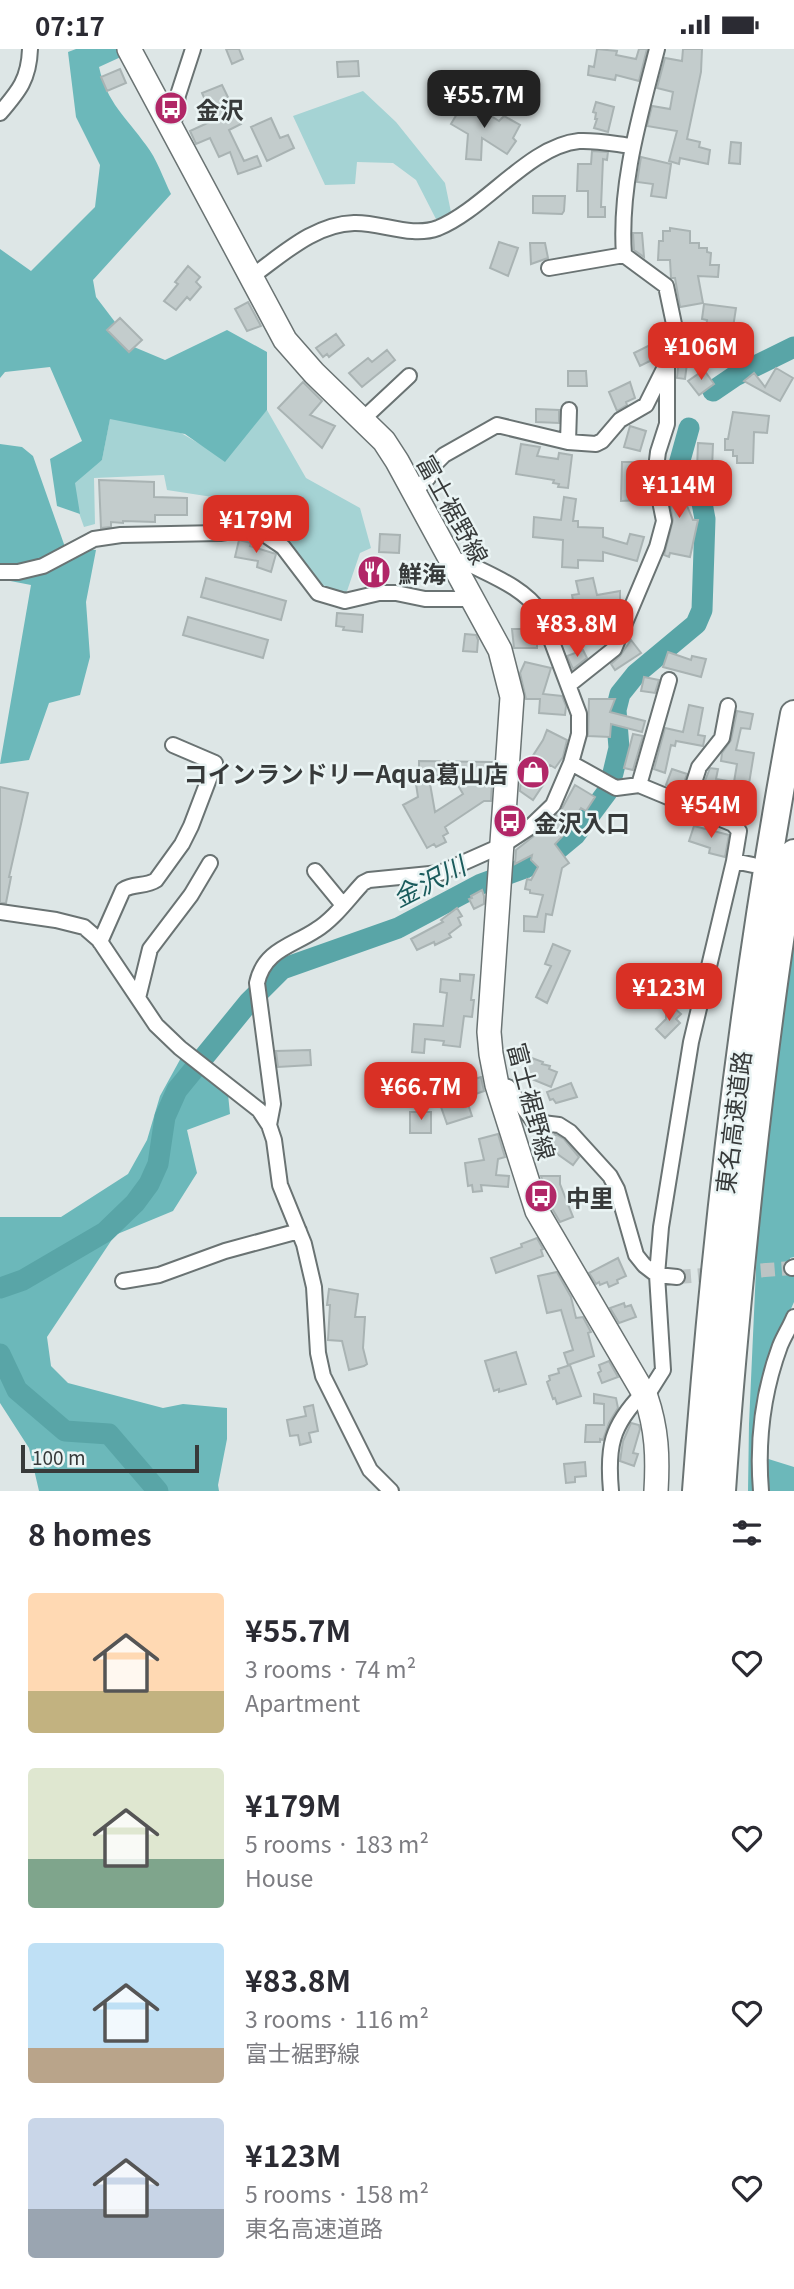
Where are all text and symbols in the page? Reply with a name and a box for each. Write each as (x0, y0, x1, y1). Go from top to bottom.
text: 07:17 (35, 6, 105, 43)
pin: ¥55.7M (427, 71, 541, 130)
text: ¥55.7M (443, 76, 525, 110)
bus stop icon: 金沢 (152, 89, 190, 127)
place label: 金沢 (196, 91, 244, 126)
pin: ¥106M (652, 323, 750, 382)
text: ¥106M (664, 328, 738, 362)
street label: 富士裾野線 (410, 448, 498, 570)
pin: ¥114M (630, 461, 728, 520)
text: ¥114M (642, 466, 716, 500)
pin: ¥179M (207, 496, 305, 555)
text: ¥179M (219, 501, 293, 535)
restaurant icon: 鮮海 (355, 553, 393, 591)
place label: 鮮海 (398, 555, 446, 590)
pin: ¥83.8M (520, 599, 634, 659)
text: ¥83.8M (536, 605, 618, 639)
shop icon: コインランドリーAqua葛山店 (514, 753, 552, 791)
place label: コインランドリーAqua葛山店 (184, 755, 508, 790)
pin: ¥54M (670, 781, 752, 840)
text: ¥54M (681, 786, 741, 820)
bus stop icon: 金沢入口 (491, 802, 529, 840)
place label: 金沢入口 (534, 804, 630, 839)
water label: 金沢川 (385, 844, 474, 914)
pin: ¥123M (620, 963, 718, 1023)
text: ¥123M (632, 969, 706, 1003)
street label: 富士裾野線 (501, 1039, 565, 1163)
street label: 東名高速道路 (706, 1048, 758, 1196)
pin: ¥66.7M (364, 1063, 478, 1122)
text: ¥66.7M (380, 1068, 462, 1102)
bus stop icon: 中里 (522, 1177, 560, 1215)
place label: 中里 (566, 1179, 614, 1214)
scale bar (21, 1442, 200, 1474)
text: 100 m (32, 1443, 86, 1470)
text: 8 homes (28, 1511, 152, 1555)
icon: filters (728, 1514, 766, 1552)
text: ¥55.7M (245, 1607, 351, 1651)
icon: home (84, 1621, 168, 1705)
icon: heart (728, 1644, 766, 1682)
text: 3 rooms · 74 m² (245, 1651, 416, 1685)
text: Apartment (245, 1685, 360, 1719)
text: ¥179M (245, 1782, 341, 1826)
icon: home (84, 1796, 168, 1880)
icon: heart (728, 1819, 766, 1857)
text: 5 rooms · 183 m² (245, 1826, 429, 1860)
text: House (245, 1860, 313, 1894)
text: ¥83.8M (245, 1957, 351, 2001)
icon: home (84, 1971, 168, 2055)
icon: heart (728, 1994, 766, 2032)
text: 3 rooms · 116 m² (245, 2001, 429, 2035)
text: 富士裾野線 (245, 2035, 360, 2069)
text: ¥123M (245, 2132, 341, 2176)
icon: home (84, 2146, 168, 2230)
icon: heart (728, 2169, 766, 2207)
text: 5 rooms · 158 m² (245, 2176, 429, 2210)
text: 東名高速道路 (245, 2210, 383, 2244)

